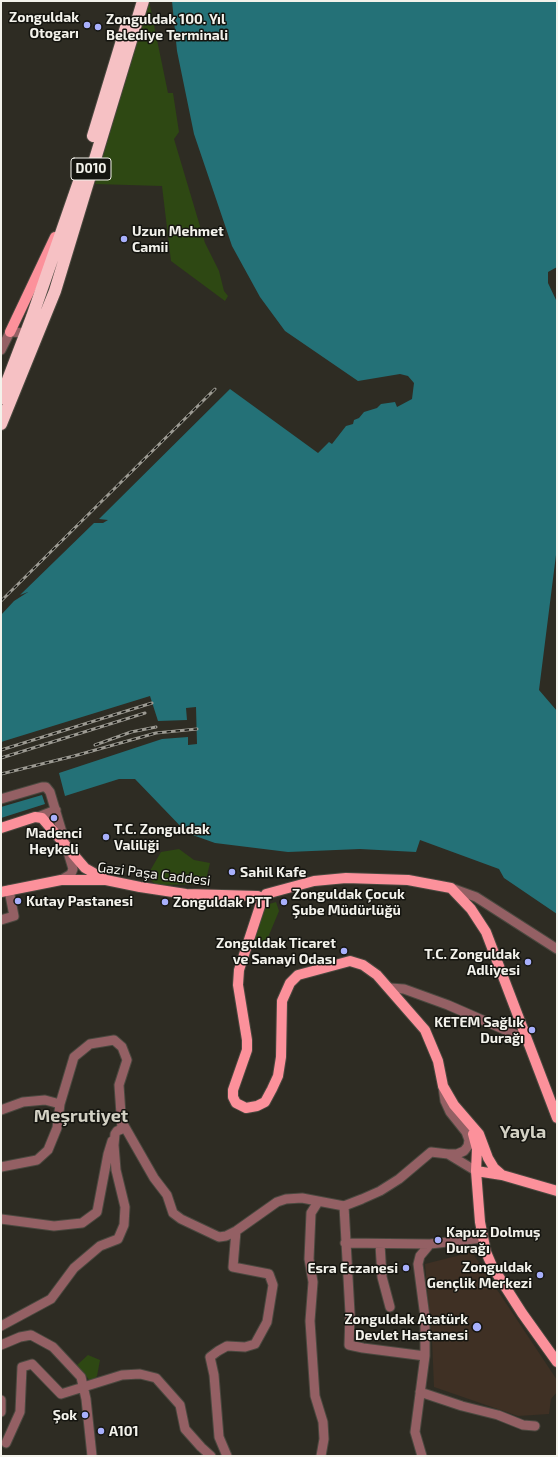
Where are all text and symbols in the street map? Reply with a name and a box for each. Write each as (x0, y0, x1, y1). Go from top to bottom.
place label: Zonguldak Otogarı (9, 9, 79, 42)
place label: Zonguldak 100. Yıl Belediye Terminali (106, 11, 228, 44)
marker: Zonguldak Otogarı (82, 20, 92, 30)
marker: Zonguldak 100. Yıl Belediye Terminali (93, 22, 103, 32)
road number: D010 (71, 158, 111, 180)
place label: Uzun Mehmet Camii (132, 223, 224, 256)
marker: Uzun Mehmet Camii (119, 234, 129, 244)
marker: Madenci Heykeli (49, 813, 59, 823)
place label: T.C. Zonguldak Valiliği (114, 821, 210, 854)
place label: Madenci Heykeli (26, 825, 82, 858)
marker: T.C. Zonguldak Valiliği (101, 832, 111, 842)
street label: Gazi Paşa Caddesi (96, 859, 212, 889)
place label: Sahil Kafe (240, 864, 306, 880)
marker: Sahil Kafe (227, 867, 237, 877)
place label: Zonguldak Çocuk Şube Müdürlüğü (292, 886, 405, 918)
place label: Kutay Pastanesi (26, 893, 133, 909)
place label: Zonguldak PTT (173, 894, 272, 910)
marker: Kutay Pastanesi (13, 896, 23, 906)
marker: Zonguldak PTT (160, 897, 170, 907)
marker: Zonguldak Çocuk Şube Müdürlüğü (279, 897, 289, 907)
place label: Zonguldak Ticaret ve Sanayi Odası (216, 935, 336, 968)
marker: Zonguldak Ticaret ve Sanayi Odası (339, 946, 349, 956)
place label: T.C. Zonguldak Adliyesi (424, 946, 520, 978)
marker: T.C. Zonguldak Adliyesi (523, 957, 533, 967)
place label: KETEM Sağlık Durağı (434, 1014, 524, 1046)
marker: KETEM Sağlık Durağı (527, 1025, 537, 1035)
district label: Meşrutiyet (34, 1105, 128, 1127)
district label: Yayla (500, 1121, 546, 1143)
place label: Kapuz Dolmuş Durağı (446, 1224, 540, 1256)
marker: Kapuz Dolmuş Durağı (433, 1235, 443, 1245)
place label: Zonguldak Gençlik Merkezi (427, 1259, 532, 1292)
place label: Esra Eczanesi (307, 1260, 398, 1276)
marker: Esra Eczanesi (401, 1263, 411, 1273)
marker: Zonguldak Gençlik Merkezi (535, 1270, 545, 1280)
place label: Zonguldak Atatürk Devlet Hastanesi (344, 1311, 468, 1344)
marker: Zonguldak Atatürk Devlet Hastanesi (471, 1321, 483, 1333)
place label: Şok (53, 1407, 77, 1423)
marker: Şok (80, 1410, 90, 1420)
place label: A101 (109, 1423, 139, 1439)
marker: A101 (96, 1426, 106, 1436)

